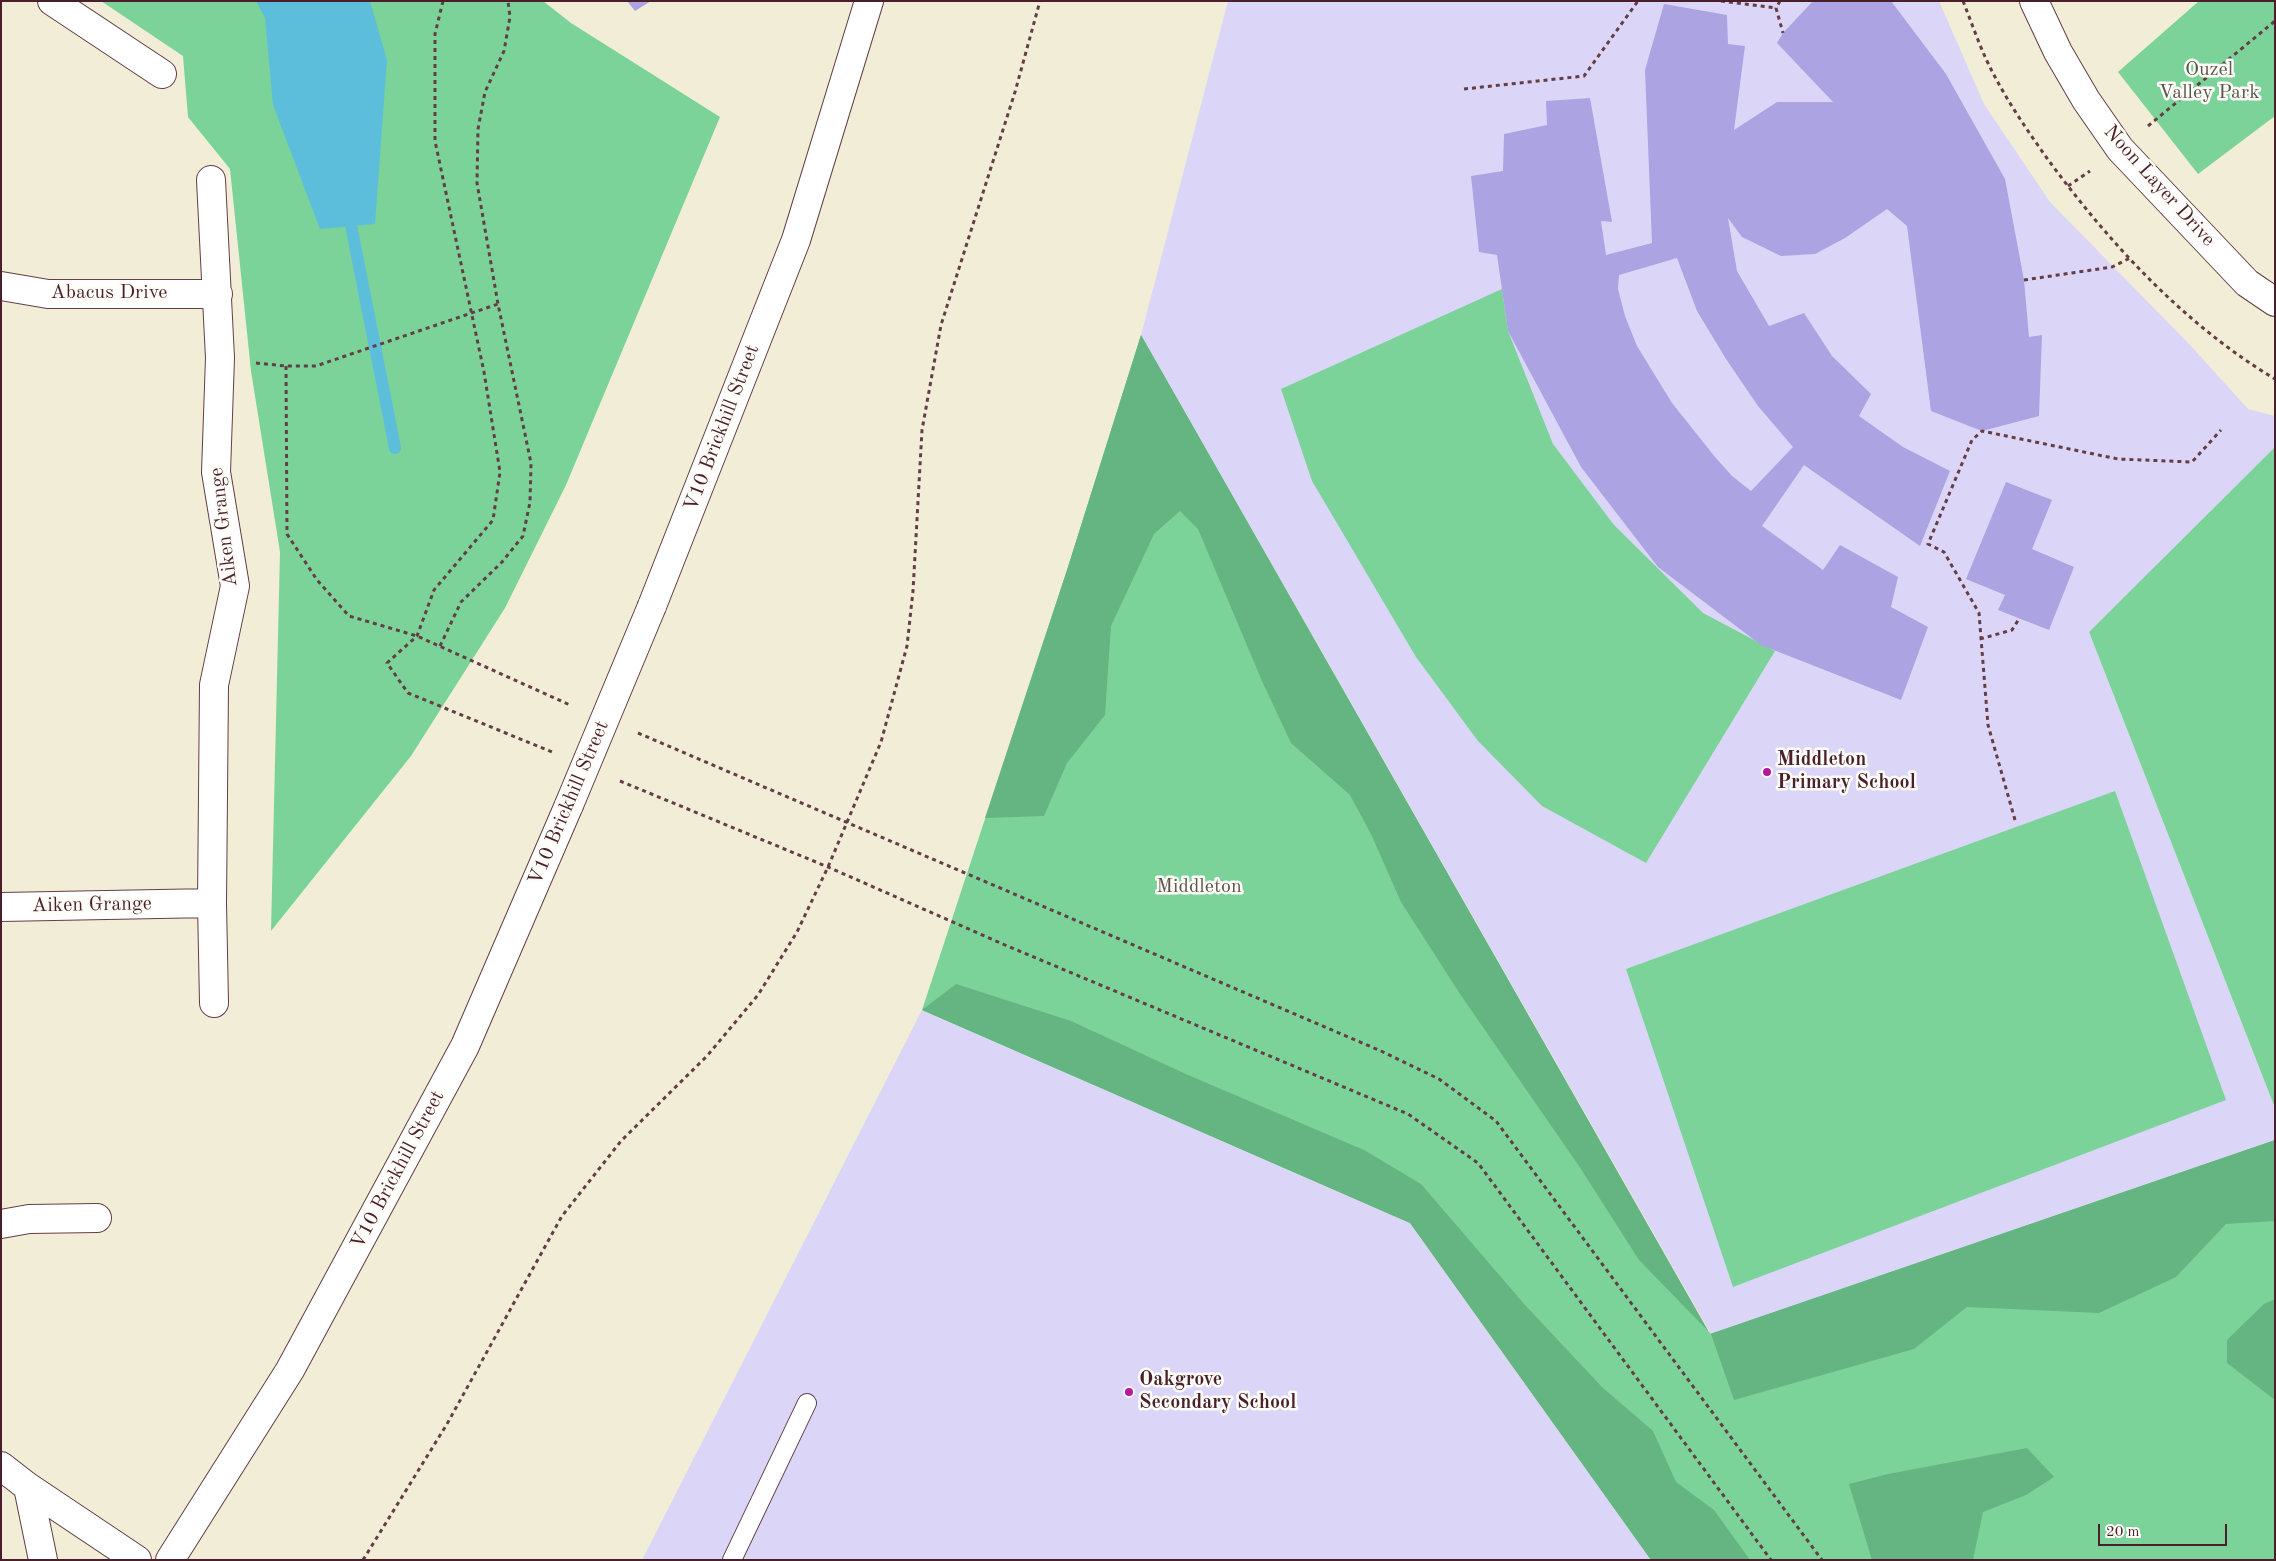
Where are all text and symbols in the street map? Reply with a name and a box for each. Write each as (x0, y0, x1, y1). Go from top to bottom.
park label: Ouzel Valley Park (2158, 58, 2260, 105)
street label: Noon Layer Drive (2098, 120, 2220, 252)
street label: Abacus Drive (50, 281, 168, 305)
street label: V10 Brickhill Street (679, 341, 765, 515)
street label: Aiken Grange (205, 466, 243, 588)
street label: V10 Brickhill Street (523, 717, 615, 889)
place label: Middleton Primary School (1777, 748, 1916, 795)
marker: Middleton Primary School (1761, 766, 1773, 778)
park label: Middleton (1156, 875, 1242, 899)
street label: Aiken Grange (32, 892, 152, 918)
street label: V10 Brickhill Street (346, 1086, 450, 1254)
place label: Oakgrove Secondary School (1139, 1368, 1296, 1415)
marker: Oakgrove Secondary School (1123, 1386, 1135, 1398)
scale bar (2101, 1514, 2230, 1546)
text: 20 m (2106, 1525, 2140, 1540)

